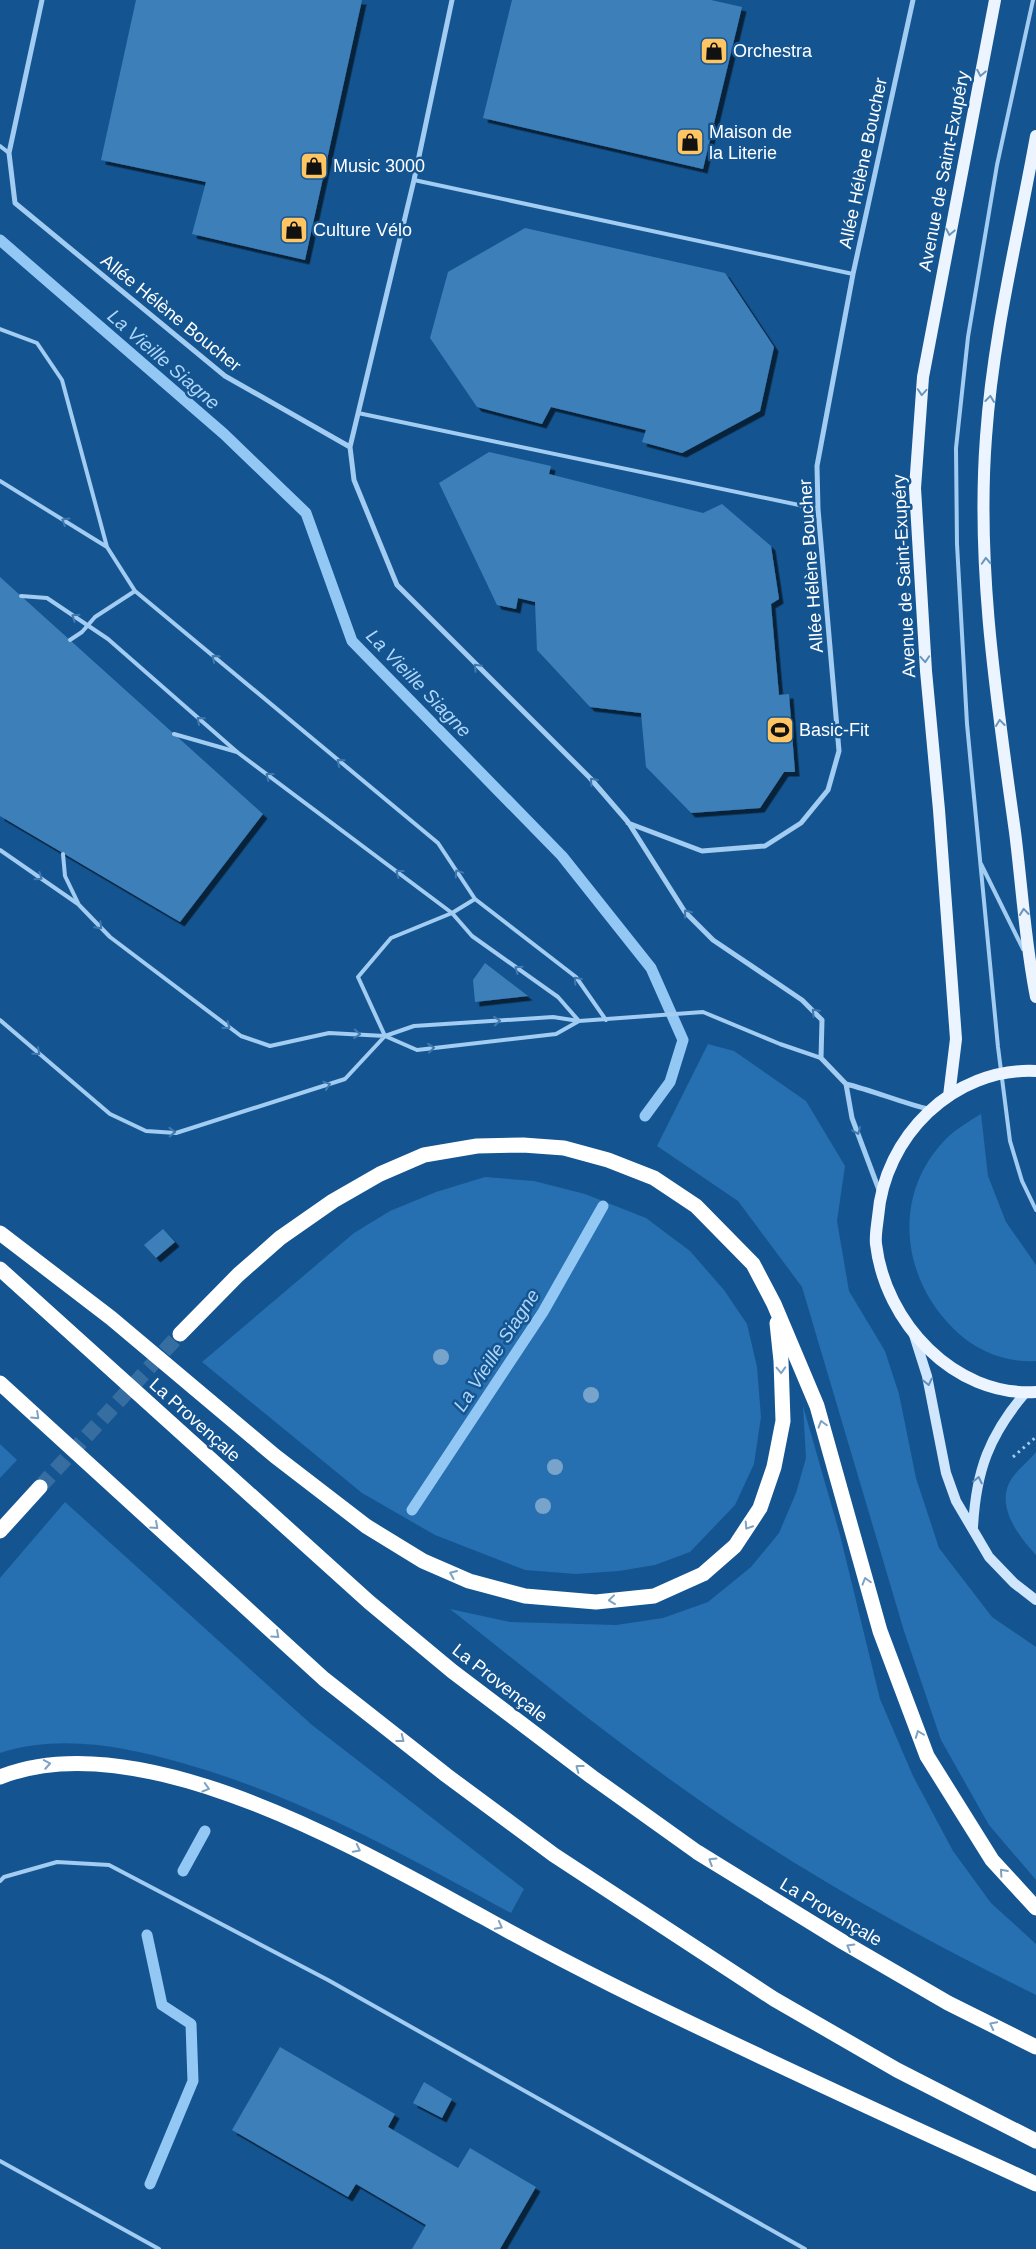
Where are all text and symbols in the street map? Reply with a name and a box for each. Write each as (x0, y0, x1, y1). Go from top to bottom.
shop icon: Orchestra (699, 36, 729, 66)
place label: Orchestra (733, 41, 813, 61)
one-way arrow (976, 68, 986, 77)
street label: Avenue de Saint-Exupéry (915, 69, 973, 273)
street label: Allée Hélène Boucher (835, 76, 891, 250)
place label: Maison de la Literie (709, 122, 792, 163)
shop icon: Maison de la Literie (675, 127, 705, 157)
shop icon: Music 3000 (299, 151, 329, 181)
place label: Music 3000 (333, 156, 425, 176)
shop icon: Culture Vélo (279, 215, 309, 245)
place label: Culture Vélo (313, 220, 412, 240)
one-way arrow (946, 228, 956, 237)
street label: Allée Hélène Boucher (97, 250, 245, 376)
water label: La Vieille Siagne (103, 305, 224, 414)
one-way arrow (916, 388, 927, 396)
one-way arrow (984, 395, 995, 403)
street label: Avenue de Saint-Exupéry (889, 474, 919, 678)
street label: Allée Hélène Boucher (795, 478, 827, 654)
one-way arrow (62, 518, 71, 528)
one-way arrow (981, 557, 992, 565)
one-way arrow (71, 614, 81, 623)
water label: La Vieille Siagne (362, 625, 475, 741)
one-way arrow (212, 655, 221, 663)
one-way arrow (919, 655, 930, 663)
one-way arrow (474, 664, 483, 673)
sports icon: Basic-Fit (765, 715, 795, 745)
one-way arrow (197, 717, 206, 726)
one-way arrow (995, 719, 1006, 727)
place label: Basic-Fit (799, 720, 869, 740)
one-way arrow (337, 759, 346, 767)
one-way arrow (265, 773, 275, 782)
one-way arrow (589, 778, 598, 787)
one-way arrow (454, 869, 464, 878)
one-way arrow (395, 870, 405, 879)
one-way arrow (34, 871, 43, 880)
one-way arrow (1019, 907, 1030, 915)
one-way arrow (685, 910, 693, 919)
one-way arrow (93, 920, 102, 929)
one-way arrow (514, 966, 524, 975)
one-way arrow (574, 977, 583, 986)
one-way arrow (811, 1009, 820, 1018)
one-way arrow (493, 1015, 501, 1026)
one-way arrow (221, 1020, 230, 1028)
one-way arrow (353, 1029, 361, 1040)
one-way arrow (427, 1043, 435, 1054)
one-way arrow (31, 1046, 40, 1054)
one-way arrow (323, 1080, 331, 1090)
one-way arrow (851, 1126, 861, 1135)
one-way arrow (169, 1127, 177, 1137)
water label: La Vieille Siagne (449, 1285, 544, 1415)
one-way arrow (776, 1366, 787, 1374)
street label: La Provençale (146, 1374, 244, 1466)
one-way arrow (922, 1378, 933, 1387)
one-way arrow (30, 1410, 39, 1419)
one-way arrow (817, 1421, 827, 1429)
one-way arrow (973, 1475, 983, 1484)
one-way arrow (150, 1520, 159, 1529)
one-way arrow (745, 1520, 754, 1529)
one-way arrow (449, 1570, 458, 1580)
one-way arrow (862, 1577, 872, 1585)
one-way arrow (608, 1594, 616, 1605)
one-way arrow (270, 1629, 279, 1638)
street label: La Provençale (449, 1640, 551, 1726)
one-way arrow (915, 1730, 925, 1739)
one-way arrow (395, 1733, 404, 1742)
one-way arrow (42, 1760, 51, 1770)
one-way arrow (576, 1765, 585, 1773)
one-way arrow (202, 1782, 210, 1792)
one-way arrow (352, 1843, 361, 1853)
one-way arrow (709, 1858, 718, 1868)
one-way arrow (1000, 1869, 1009, 1878)
street label: La Provençale (777, 1874, 885, 1950)
one-way arrow (494, 1920, 503, 1930)
one-way arrow (847, 1943, 856, 1953)
one-way arrow (989, 2021, 998, 2031)

